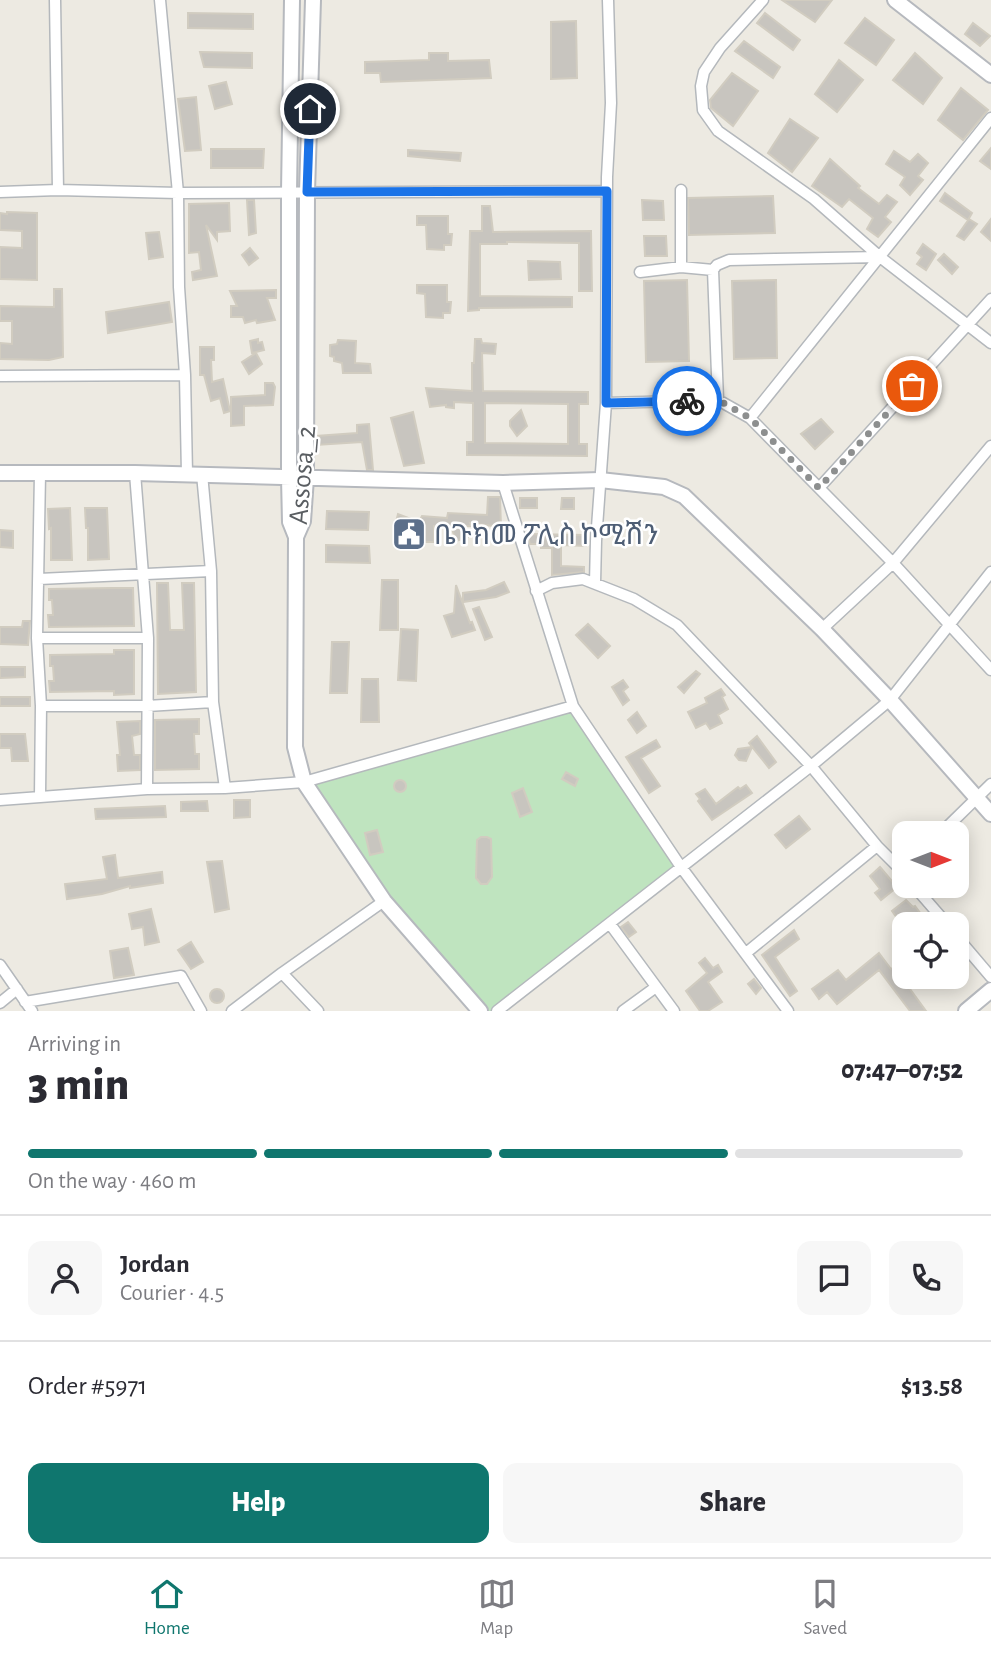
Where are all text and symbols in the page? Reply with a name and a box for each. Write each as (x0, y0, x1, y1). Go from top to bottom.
pin (280, 79, 340, 139)
icon: home (291, 90, 329, 128)
pin (882, 356, 942, 416)
courier (652, 366, 722, 436)
icon: bag (893, 367, 931, 405)
icon: bike (668, 382, 706, 420)
street label: Assosa_2 (285, 424, 321, 526)
public building icon: ቤጉክመ ፖሊስ ኮሚሽን (390, 515, 428, 553)
place label: ቤጉክመ ፖሊስ ኮሚሽን (434, 520, 658, 550)
north arrow (892, 821, 970, 898)
map controls (892, 821, 969, 989)
button: locate (892, 912, 969, 989)
text: Arriving in (28, 1033, 121, 1056)
text: 07:47–07:52 (841, 1057, 963, 1083)
text: 3 min (28, 1062, 129, 1108)
text: On the way · 460 m (28, 1170, 196, 1193)
button: person (28, 1241, 102, 1315)
button: chat (797, 1241, 871, 1315)
button: phone (889, 1241, 963, 1315)
text: Jordan (120, 1251, 190, 1277)
text: Courier · 4.5 (120, 1282, 224, 1305)
text: Order #5971 (28, 1373, 147, 1399)
text: $13.58 (901, 1373, 963, 1399)
button: Help (28, 1463, 489, 1543)
button: Share (503, 1463, 963, 1543)
tab: Home (144, 1575, 190, 1640)
tab: Map (478, 1575, 516, 1640)
tab: Saved (804, 1575, 847, 1640)

